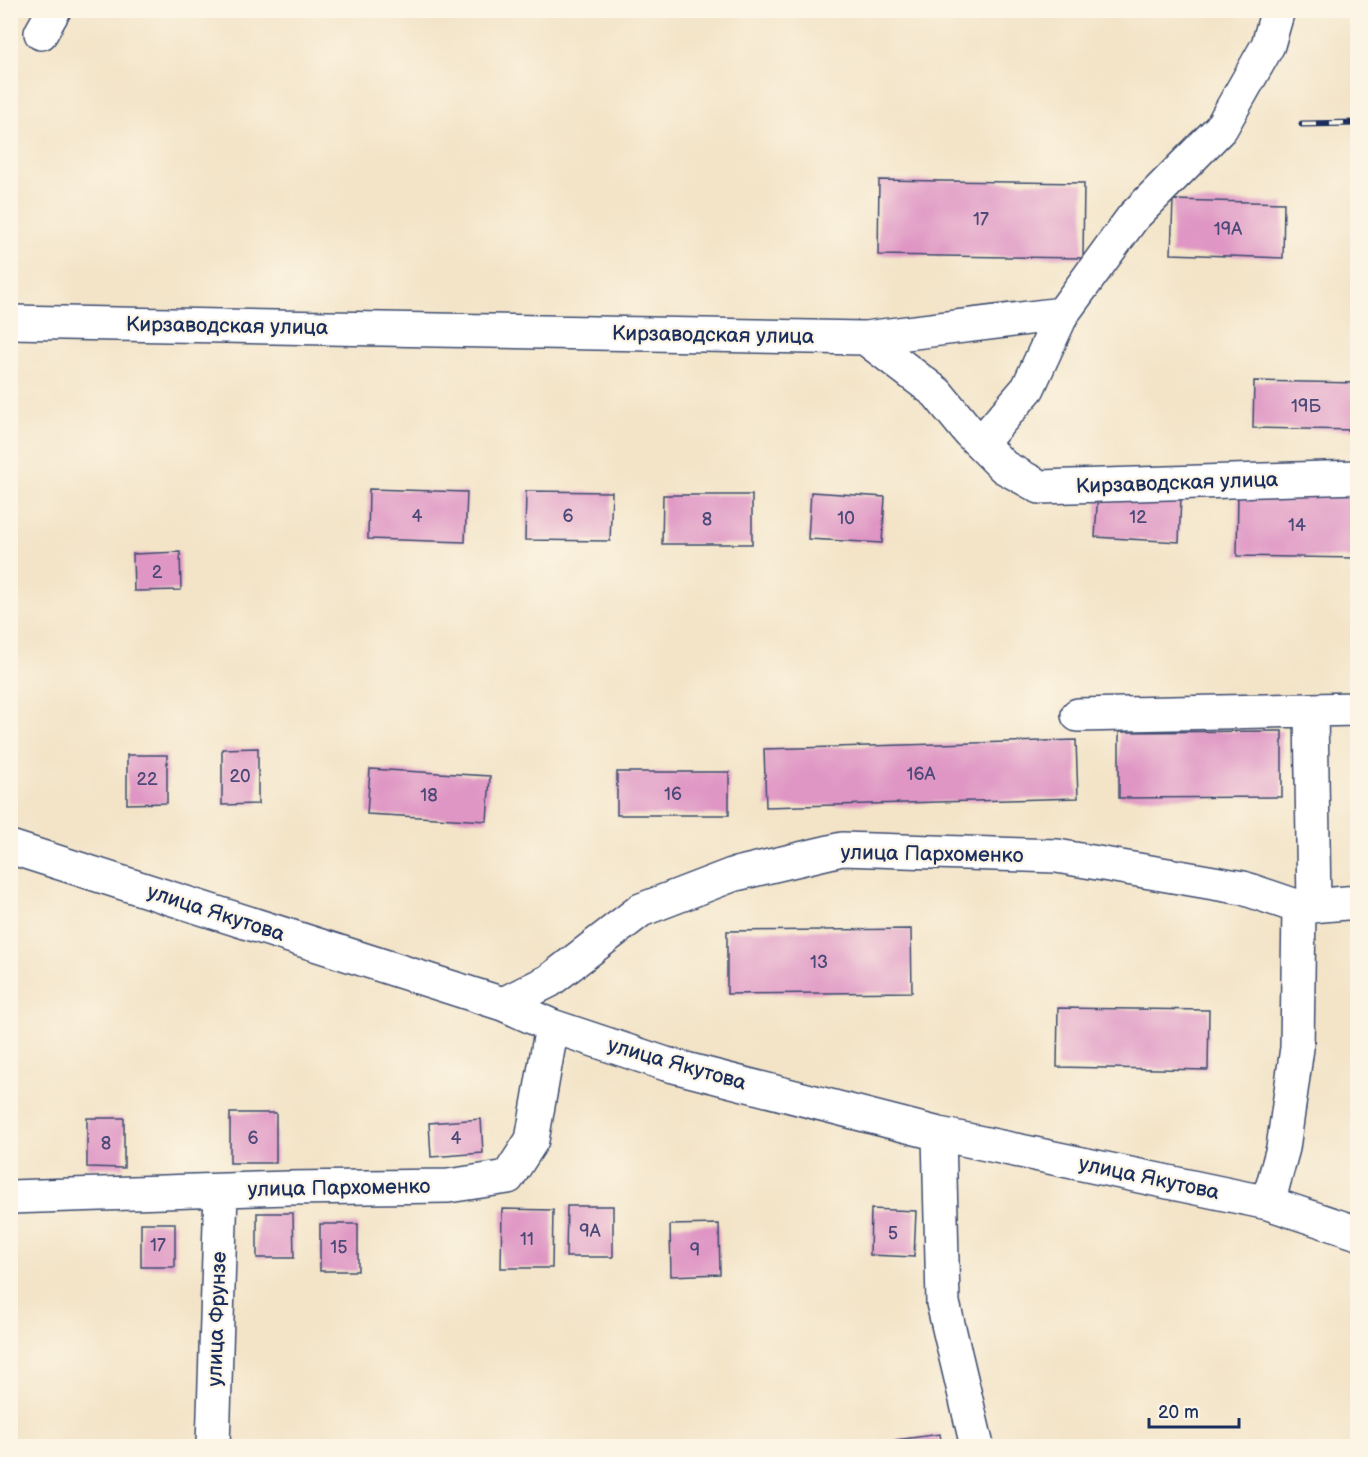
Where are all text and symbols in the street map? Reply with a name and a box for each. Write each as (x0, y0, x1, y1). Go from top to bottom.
house number: 17 (973, 209, 989, 230)
house number: 19А (1214, 219, 1242, 240)
street label: Кирзаводская улица (126, 312, 329, 340)
street label: Кирзаводская улица (612, 321, 815, 349)
house number: 19Б (1291, 396, 1321, 417)
street label: Кирзаводская улица (1075, 467, 1279, 499)
house number: 4 (412, 506, 423, 527)
house number: 6 (563, 506, 574, 527)
house number: 12 (1129, 507, 1147, 528)
house number: 10 (837, 508, 855, 529)
house number: 8 (702, 509, 712, 530)
house number: 14 (1288, 515, 1306, 536)
house number: 2 (152, 562, 163, 583)
house number: 16А (907, 764, 936, 785)
house number: 20 (229, 766, 251, 787)
house number: 22 (136, 769, 158, 790)
house number: 16 (664, 784, 682, 805)
house number: 18 (420, 785, 438, 806)
street label: улица Пархоменко (840, 840, 1024, 868)
street label: улица Якутова (144, 879, 288, 947)
house number: 13 (810, 952, 828, 973)
street label: улица Якутова (605, 1032, 750, 1096)
house number: 6 (248, 1128, 259, 1149)
house number: 4 (451, 1128, 462, 1149)
house number: 8 (101, 1133, 111, 1154)
street label: улица Якутова (1076, 1151, 1222, 1205)
street label: улица Пархоменко (247, 1174, 431, 1202)
house number: 9А (579, 1221, 601, 1242)
house number: 5 (888, 1223, 898, 1244)
house number: 11 (520, 1229, 534, 1250)
house number: 17 (150, 1235, 166, 1256)
house number: 15 (330, 1237, 348, 1258)
house number: 9 (690, 1240, 700, 1261)
street label: улица Фрунзе (202, 1251, 232, 1387)
scale bar (1149, 1391, 1239, 1429)
text: 20 m (1158, 1402, 1199, 1423)

